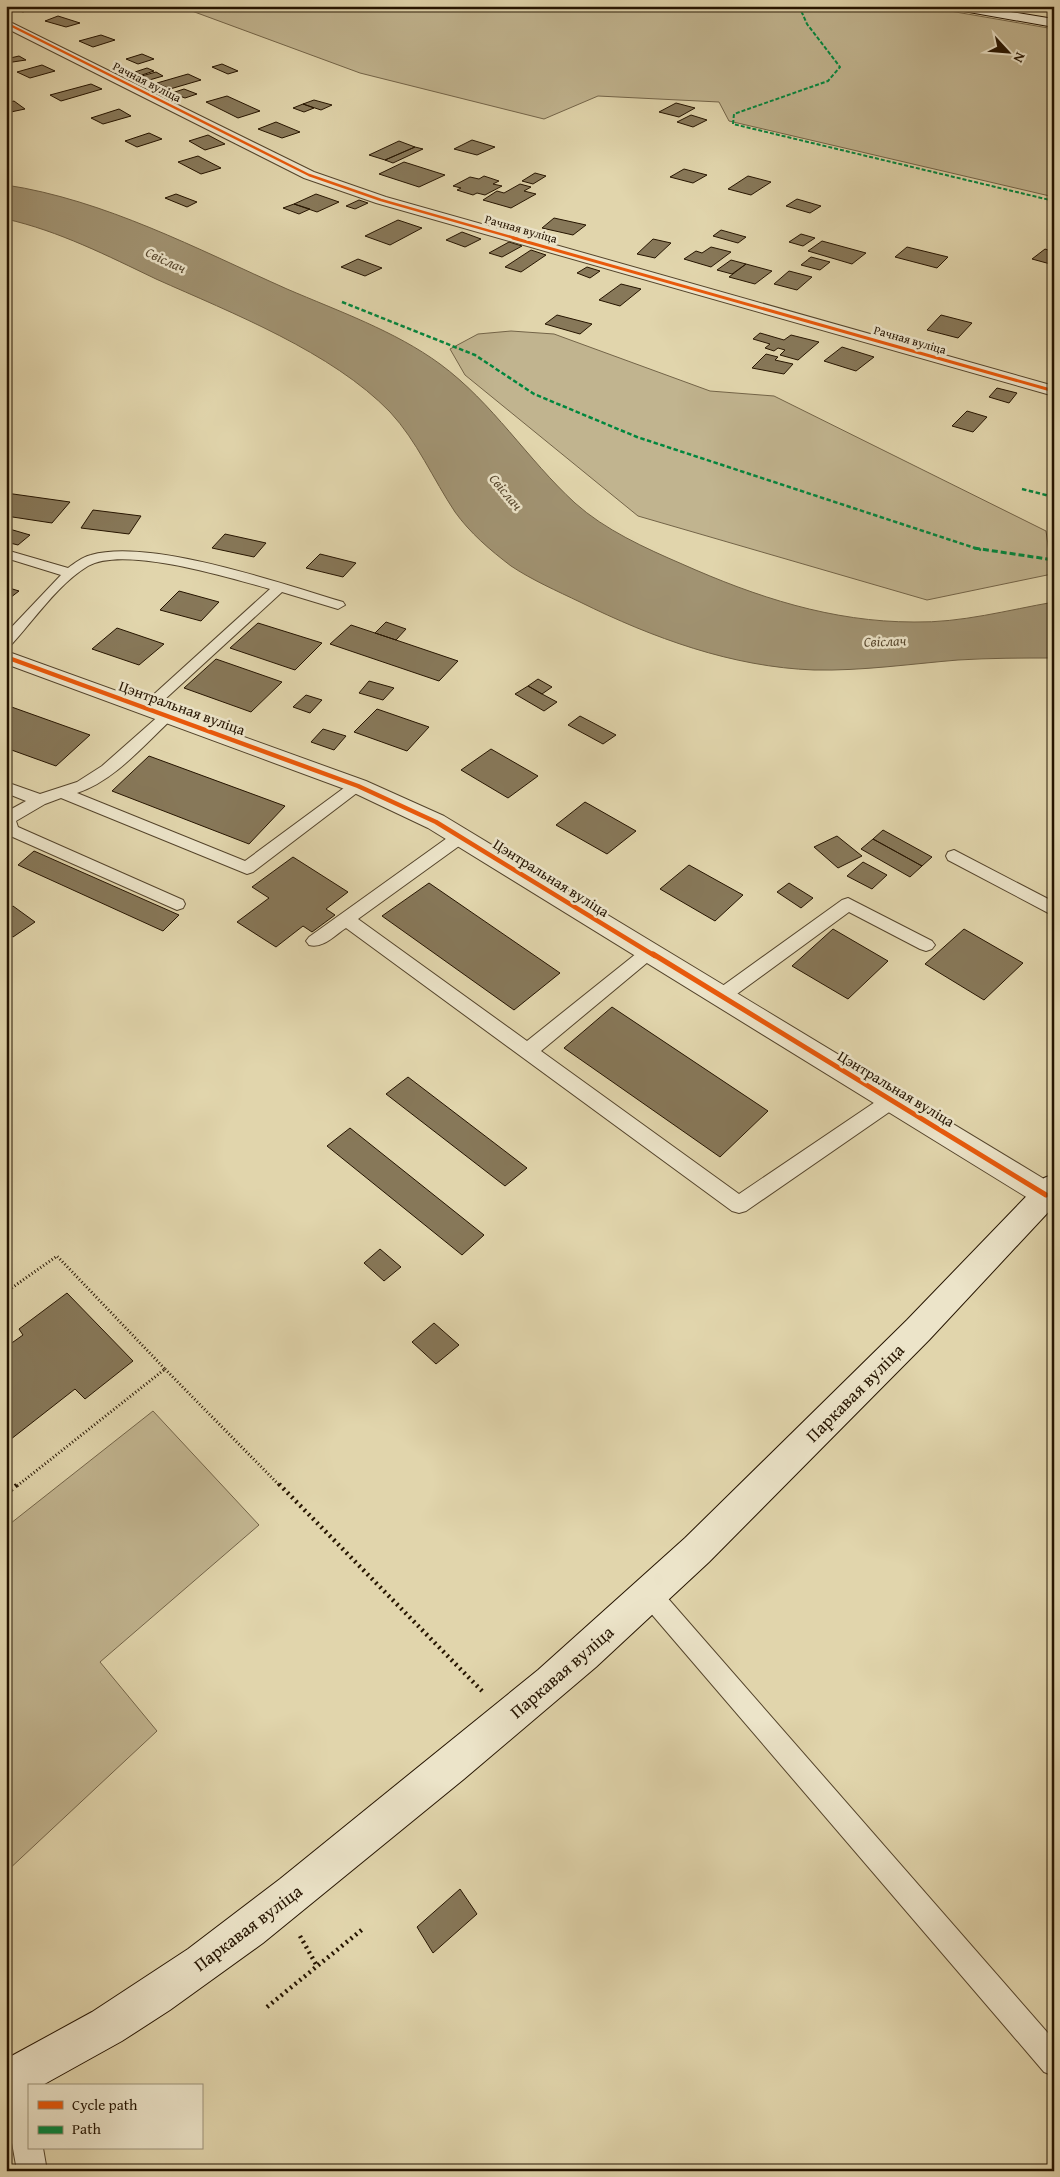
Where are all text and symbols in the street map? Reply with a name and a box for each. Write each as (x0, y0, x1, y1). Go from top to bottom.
north arrow (982, 28, 1032, 78)
text: N (1008, 49, 1031, 67)
street label: Рачная вуліца (110, 57, 185, 106)
street label: Рачная вуліца (483, 210, 560, 247)
water label: Свіслач (142, 242, 190, 278)
street label: Рачная вуліца (872, 321, 949, 358)
water label: Свіслач (485, 469, 528, 515)
water label: Свіслач (863, 630, 907, 652)
street label: Цэнтральная вуліца (116, 675, 249, 740)
street label: Цэнтральная вуліца (489, 833, 614, 922)
street label: Цэнтральная вуліца (834, 1045, 959, 1132)
street label: Паркавая вуліца (799, 1337, 910, 1448)
street label: Паркавая вуліца (504, 1619, 620, 1724)
street label: Паркавая вуліца (188, 1877, 308, 1978)
legend (28, 2084, 202, 2150)
text: Cycle path (72, 2094, 138, 2115)
text: Path (72, 2118, 101, 2139)

